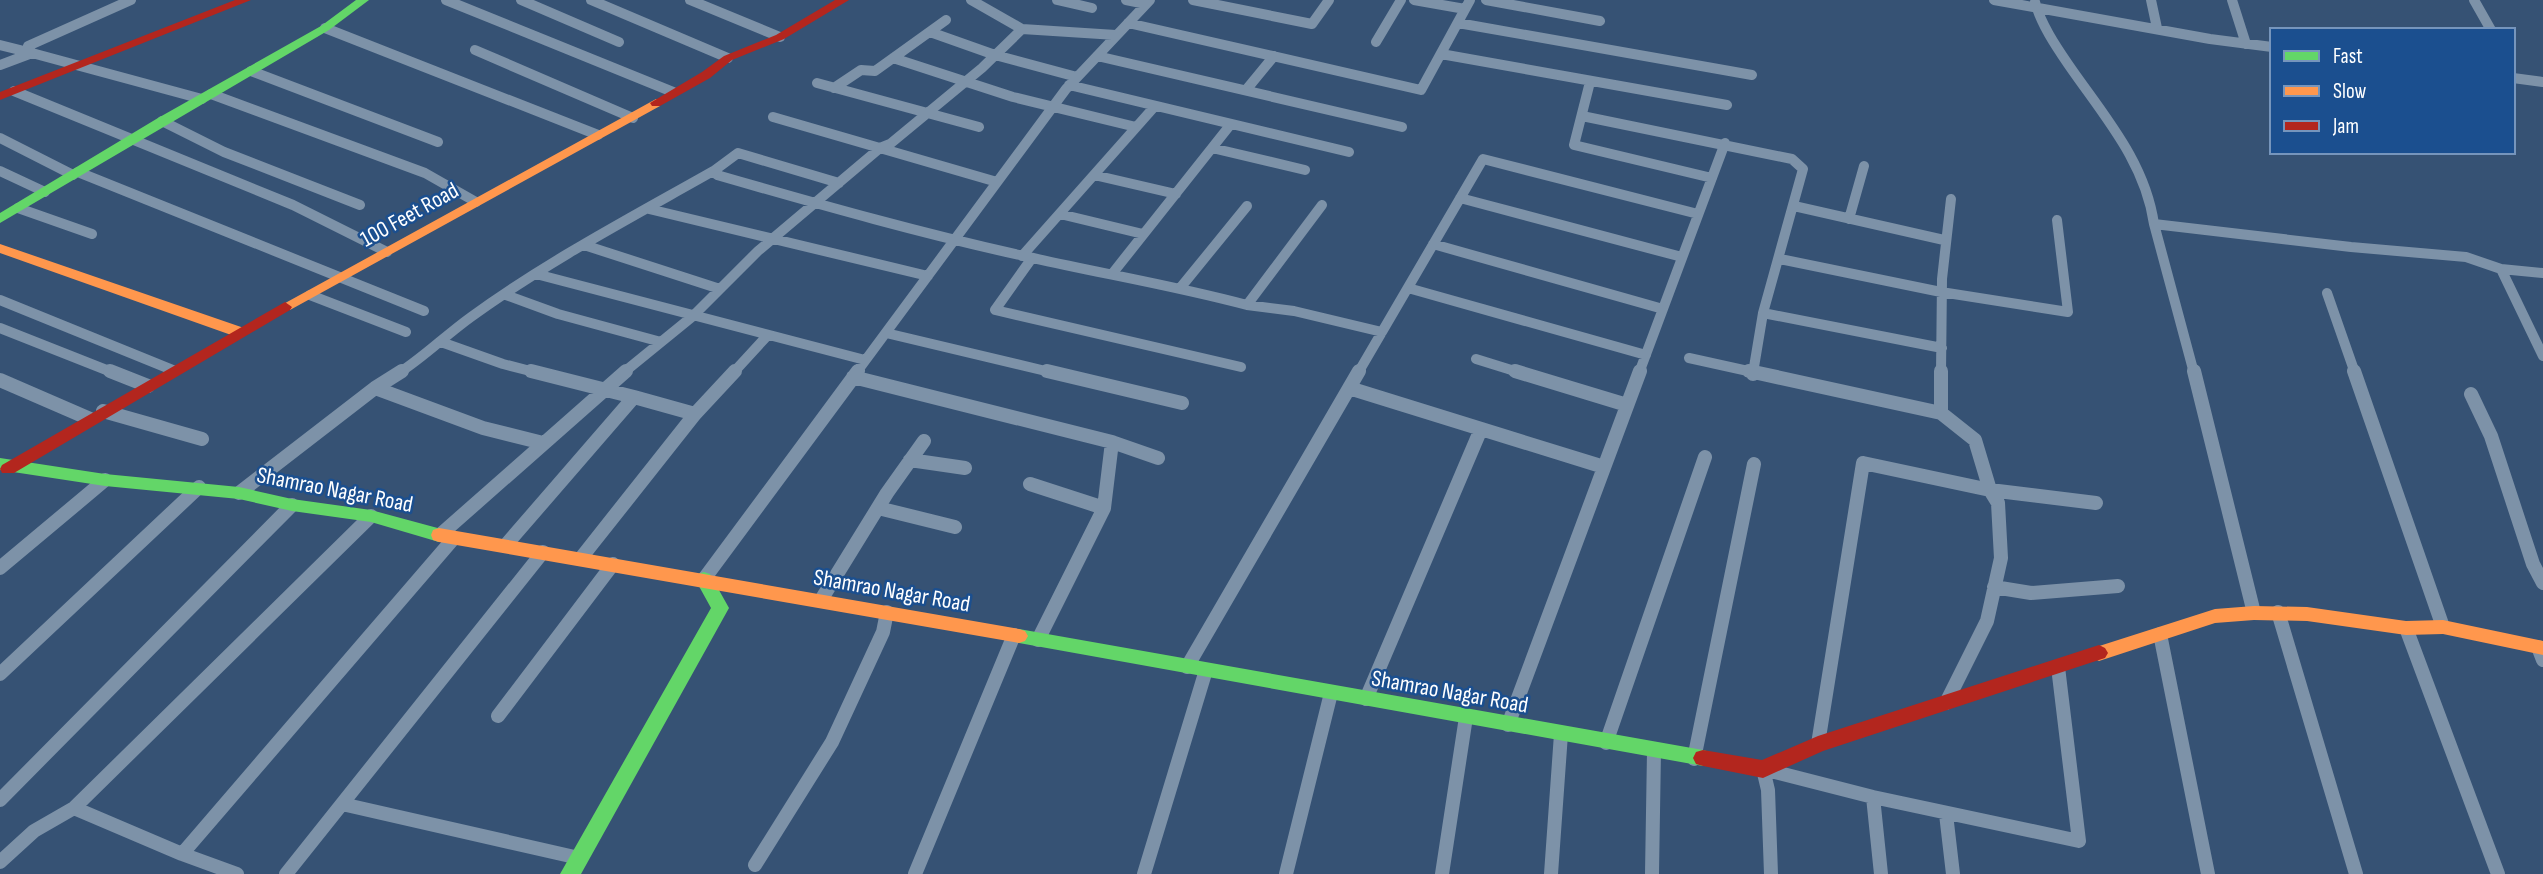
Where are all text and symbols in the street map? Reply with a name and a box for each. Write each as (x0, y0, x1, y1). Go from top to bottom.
legend (2270, 28, 2515, 154)
text: Fast (2333, 44, 2363, 69)
text: Slow (2333, 79, 2367, 104)
text: Jam (2332, 114, 2359, 139)
street label: 100 Feet Road (355, 176, 464, 253)
street label: Shamrao Nagar Road (254, 461, 415, 519)
street label: Shamrao Nagar Road (811, 563, 972, 619)
street label: Shamrao Nagar Road (1369, 664, 1530, 720)

